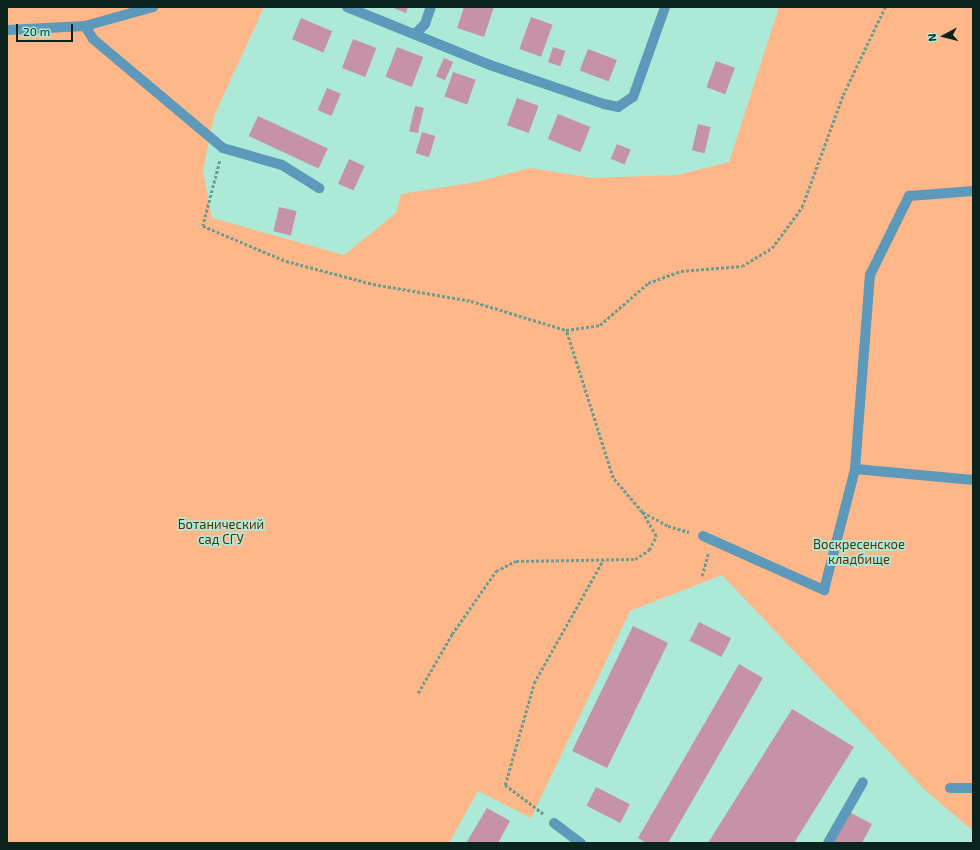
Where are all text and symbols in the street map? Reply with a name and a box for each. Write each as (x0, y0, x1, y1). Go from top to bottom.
scale bar (18, 16, 75, 42)
north arrow (924, 16, 964, 56)
text: 20 m (23, 24, 50, 38)
text: N (925, 33, 939, 42)
park label: Ботанический сад СГУ (178, 517, 264, 548)
park label: Воскресенское кладбище (813, 537, 905, 568)

